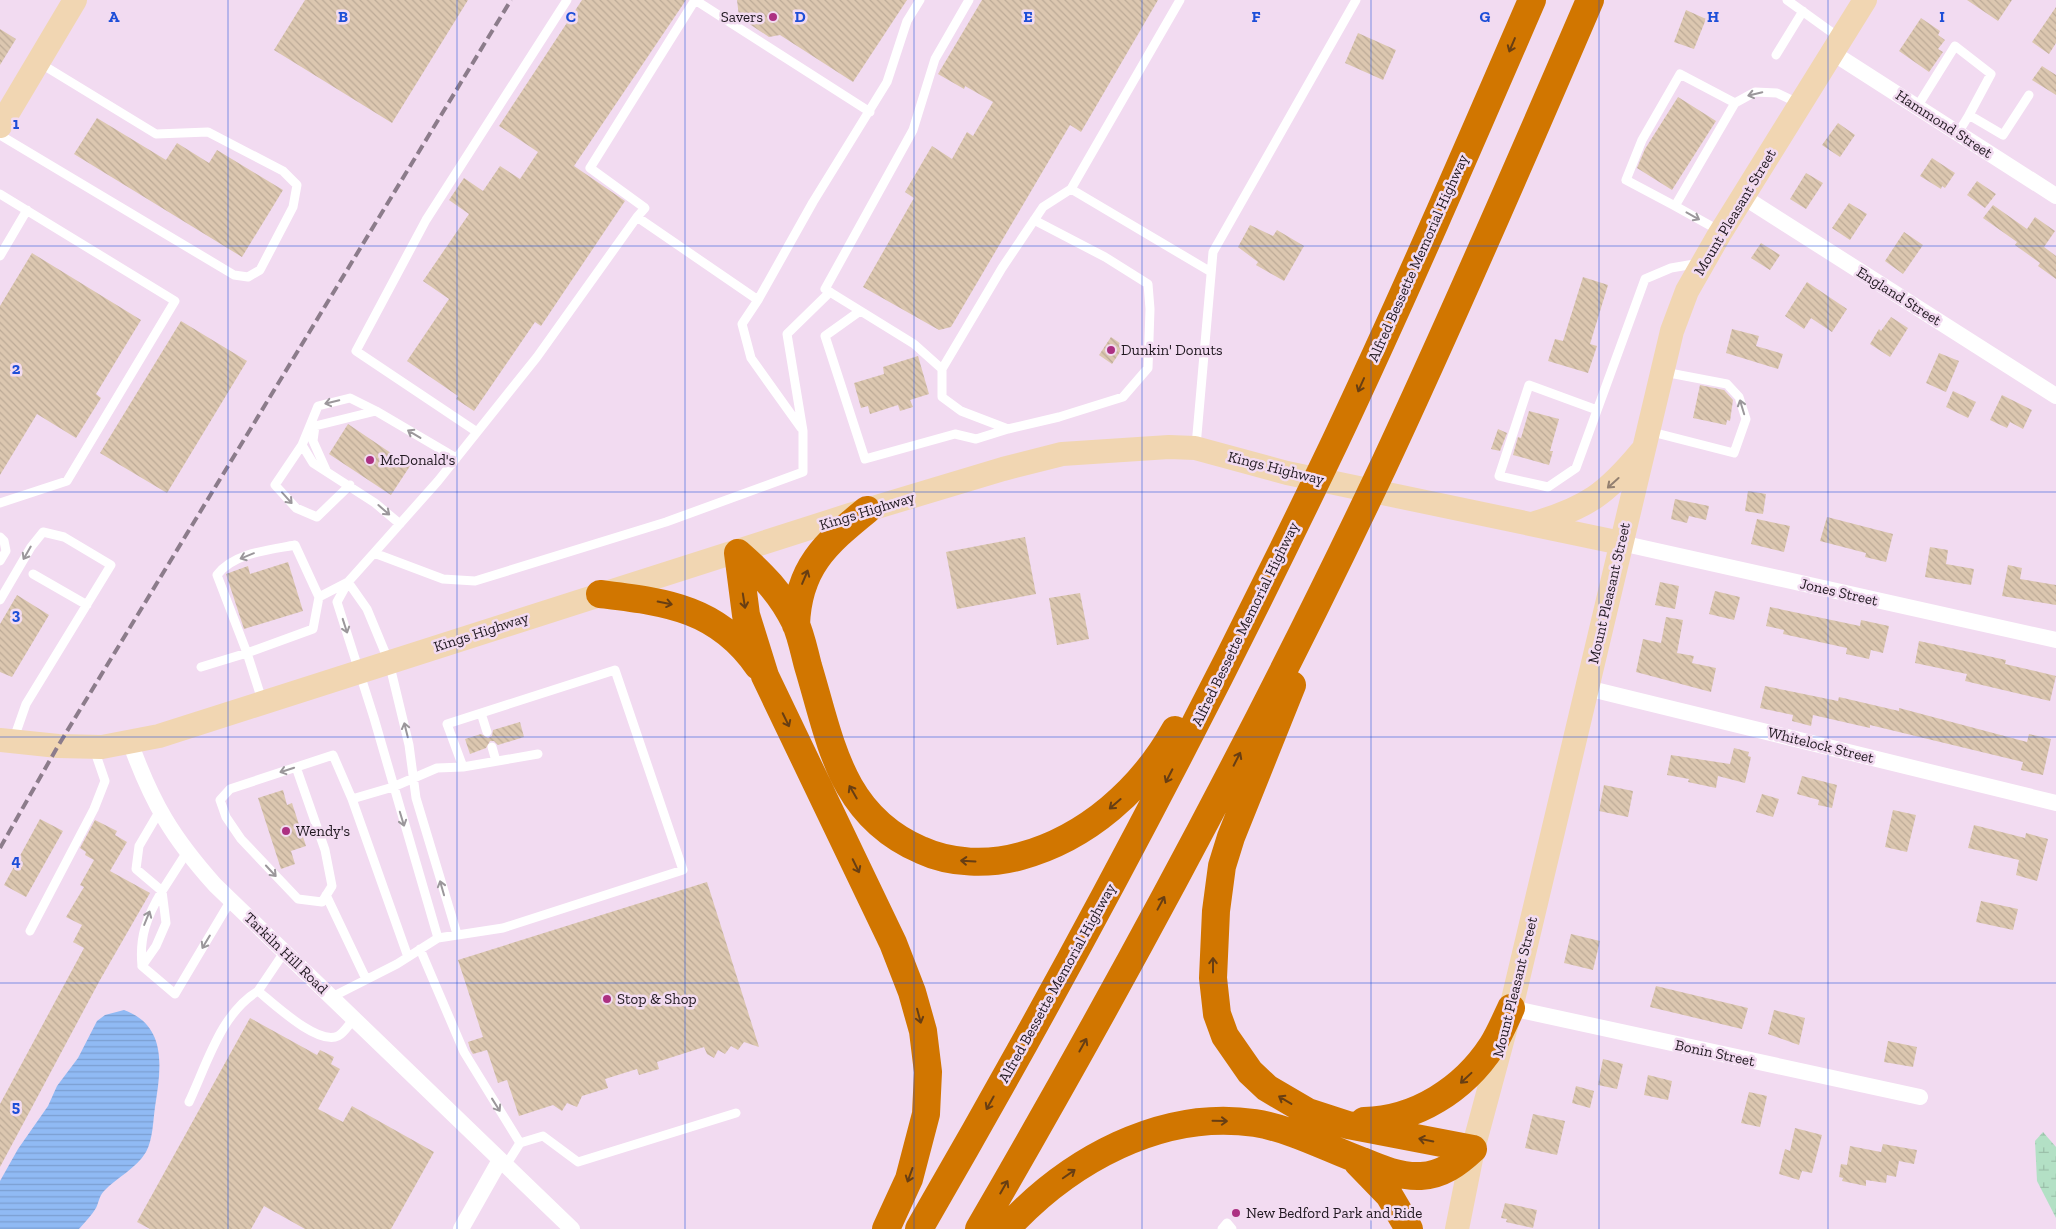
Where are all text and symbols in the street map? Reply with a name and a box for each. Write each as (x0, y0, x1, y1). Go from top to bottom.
text: A (109, 7, 120, 26)
text: B (338, 7, 348, 26)
text: C (566, 7, 576, 26)
text: D (794, 7, 806, 26)
text: E (1023, 7, 1033, 26)
text: F (1251, 7, 1261, 26)
text: G (1480, 7, 1491, 26)
text: H (1707, 7, 1719, 26)
text: I (1939, 7, 1945, 26)
place label: Savers (721, 8, 763, 26)
marker: Savers (767, 11, 779, 23)
one-way arrow (1507, 37, 1517, 52)
street label: Hammond Street (1892, 86, 1996, 162)
one-way arrow (1748, 90, 1764, 99)
text: 1 (13, 114, 20, 133)
street label: Mount Pleasant Street (1690, 145, 1780, 279)
street label: Alfred Bessette Memorial Highway (1364, 151, 1472, 364)
one-way arrow (1685, 212, 1700, 221)
street label: England Street (1853, 263, 1945, 329)
place label: Dunkin' Donuts (1121, 341, 1223, 359)
marker: Dunkin' Donuts (1105, 344, 1117, 356)
text: 2 (12, 359, 21, 378)
one-way arrow (1356, 377, 1366, 392)
one-way arrow (324, 398, 340, 408)
one-way arrow (1737, 399, 1747, 415)
one-way arrow (408, 428, 422, 438)
street label: Kings Highway (1226, 447, 1326, 489)
place label: McDonald's (380, 451, 455, 469)
marker: McDonald's (364, 454, 376, 466)
one-way arrow (1607, 478, 1620, 489)
street label: Kings Highway (817, 488, 917, 534)
one-way arrow (281, 492, 293, 505)
one-way arrow (377, 504, 390, 516)
street label: Alfred Bessette Memorial Highway (1188, 519, 1303, 729)
street label: Mount Pleasant Street (1584, 520, 1634, 665)
one-way arrow (21, 546, 31, 560)
one-way arrow (240, 552, 255, 561)
one-way arrow (800, 570, 810, 585)
street label: Jones Street (1798, 574, 1880, 610)
one-way arrow (739, 593, 749, 609)
one-way arrow (657, 599, 673, 608)
text: 3 (12, 605, 21, 624)
street label: Kings Highway (431, 608, 531, 656)
one-way arrow (341, 618, 351, 634)
one-way arrow (781, 712, 791, 727)
one-way arrow (400, 722, 410, 738)
street label: Whitelock Street (1766, 723, 1876, 767)
one-way arrow (1232, 751, 1242, 766)
one-way arrow (279, 766, 295, 776)
one-way arrow (1164, 768, 1173, 783)
one-way arrow (847, 786, 857, 800)
one-way arrow (1109, 798, 1122, 810)
one-way arrow (398, 811, 408, 827)
place label: Wendy's (296, 822, 350, 840)
marker: Wendy's (280, 825, 292, 837)
text: 4 (11, 851, 21, 870)
one-way arrow (960, 856, 976, 865)
one-way arrow (852, 858, 862, 873)
one-way arrow (265, 864, 277, 877)
one-way arrow (437, 880, 447, 896)
street label: Alfred Bessette Memorial Highway (995, 880, 1120, 1086)
one-way arrow (1157, 896, 1167, 910)
street label: Tarkiln Hill Road (240, 908, 332, 998)
one-way arrow (143, 911, 152, 927)
street label: Mount Pleasant Street (1489, 914, 1541, 1059)
one-way arrow (201, 935, 211, 949)
one-way arrow (1208, 957, 1218, 974)
place label: Stop & Shop (617, 990, 697, 1008)
marker: Stop & Shop (601, 993, 613, 1005)
one-way arrow (915, 1007, 924, 1023)
street label: Bonin Street (1673, 1036, 1757, 1070)
one-way arrow (1079, 1039, 1089, 1053)
one-way arrow (1459, 1072, 1472, 1084)
one-way arrow (985, 1095, 995, 1110)
one-way arrow (1279, 1095, 1293, 1105)
text: 5 (12, 1097, 20, 1116)
one-way arrow (491, 1097, 501, 1111)
one-way arrow (1211, 1117, 1227, 1126)
one-way arrow (1418, 1135, 1434, 1144)
one-way arrow (905, 1167, 914, 1182)
one-way arrow (1062, 1169, 1076, 1179)
one-way arrow (999, 1180, 1009, 1194)
place label: New Bedford Park and Ride (1246, 1204, 1422, 1222)
marker: New Bedford Park and Ride (1230, 1207, 1242, 1219)

